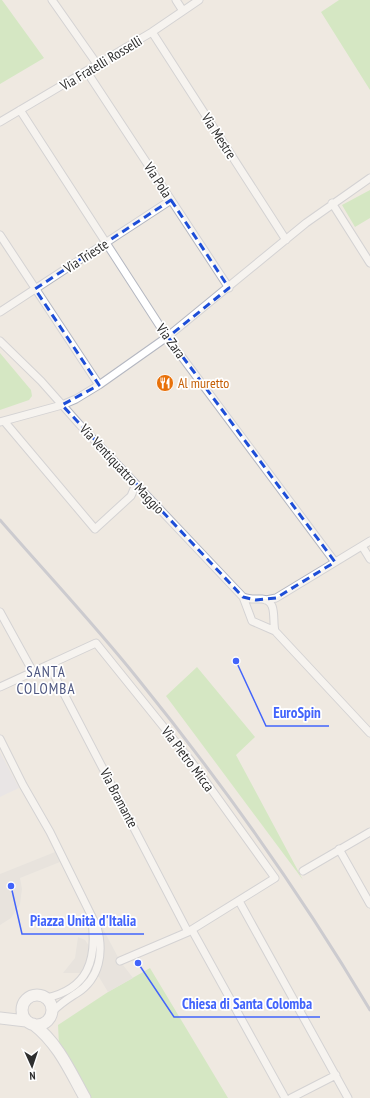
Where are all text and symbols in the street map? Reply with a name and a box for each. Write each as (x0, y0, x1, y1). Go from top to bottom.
street label: Via Fratelli Rosselli (56, 31, 145, 95)
street label: Via Mestre (197, 109, 241, 162)
street label: Via Pola (139, 158, 176, 201)
street label: Via Trieste (59, 235, 112, 278)
street label: Via Zara (152, 319, 190, 362)
restaurant icon: Al muretto (155, 373, 175, 393)
place label: Al muretto (178, 374, 229, 392)
street label: Via Ventiquattro Maggio (75, 420, 168, 518)
district label: SANTA COLOMBA (16, 662, 76, 698)
callout: EuroSpin (266, 699, 329, 726)
text: EuroSpin (273, 703, 321, 722)
street label: Via Pietro Micca (157, 722, 218, 795)
street label: Via Bramante (95, 764, 142, 831)
callout: Piazza Unità d'Italia (22, 907, 144, 934)
text: Piazza Unità d'Italia (30, 911, 136, 930)
callout: Chiesa di Santa Colomba (174, 990, 320, 1017)
text: Chiesa di Santa Colomba (182, 994, 312, 1013)
north arrow (12, 1046, 52, 1086)
text: N (29, 1069, 36, 1083)

